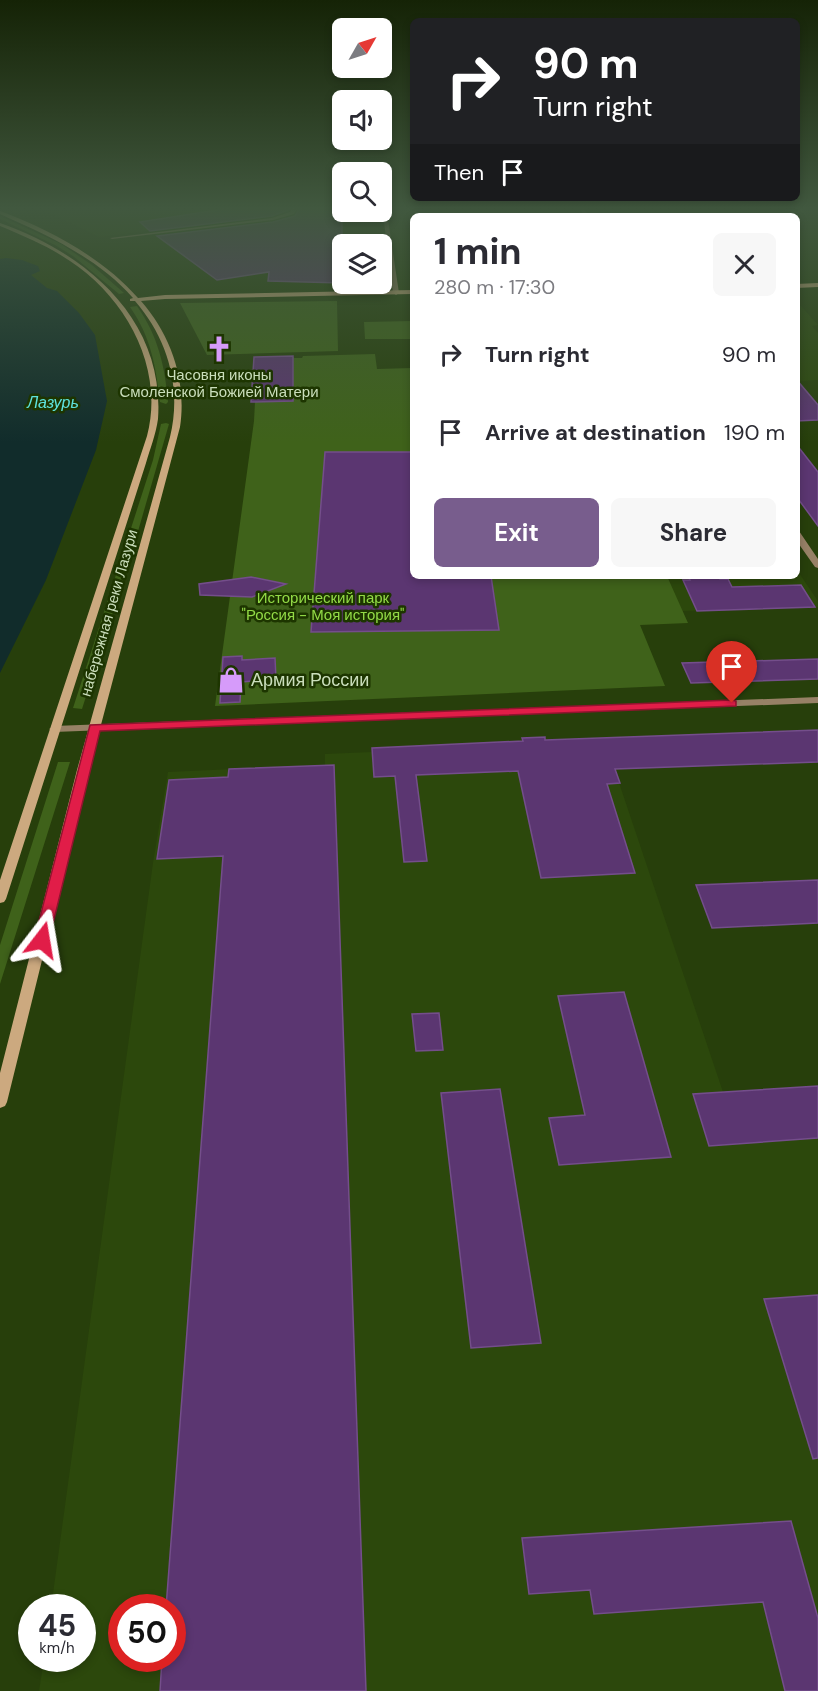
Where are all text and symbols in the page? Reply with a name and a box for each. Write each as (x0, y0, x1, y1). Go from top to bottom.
north arrow (332, 18, 392, 78)
map controls (332, 18, 392, 294)
text: 90 m (533, 36, 639, 91)
icon: right (434, 42, 512, 120)
text: Turn right (533, 89, 653, 124)
button: sound (332, 90, 392, 150)
icon: arrive (496, 156, 529, 189)
text: Then (434, 158, 484, 187)
button: search (332, 162, 392, 222)
text: 1 min (434, 228, 522, 275)
button: close (713, 233, 776, 296)
button: layers (332, 234, 392, 294)
text: 280 m · 17:30 (434, 274, 555, 300)
church icon: Часовня иконы Смоленской Божией Матери (204, 334, 234, 364)
icon: right (434, 338, 467, 371)
text: Turn right (485, 340, 590, 369)
text: 90 m (722, 340, 776, 369)
place label: Часовня иконы Смоленской Божией Матери (119, 365, 319, 402)
water label: Лазурь (26, 392, 79, 413)
icon: arrive (434, 416, 467, 449)
text: Arrive at destination (485, 418, 706, 447)
text: 190 m (724, 418, 785, 447)
button: Exit (434, 498, 599, 567)
button: Share (611, 498, 776, 567)
street label: набережная реки Лазури (76, 527, 142, 699)
park label: Исторический парк "Россия - Моя история" (242, 588, 404, 625)
pin (706, 641, 757, 703)
icon: arrive (715, 650, 748, 683)
shop icon: Армия России (216, 665, 246, 695)
place label: Армия России (251, 668, 369, 692)
position arrow (10, 908, 74, 972)
speed limit sign: 50 (108, 1594, 186, 1672)
text: 45 (38, 1606, 76, 1645)
text: km/h (39, 1638, 75, 1658)

